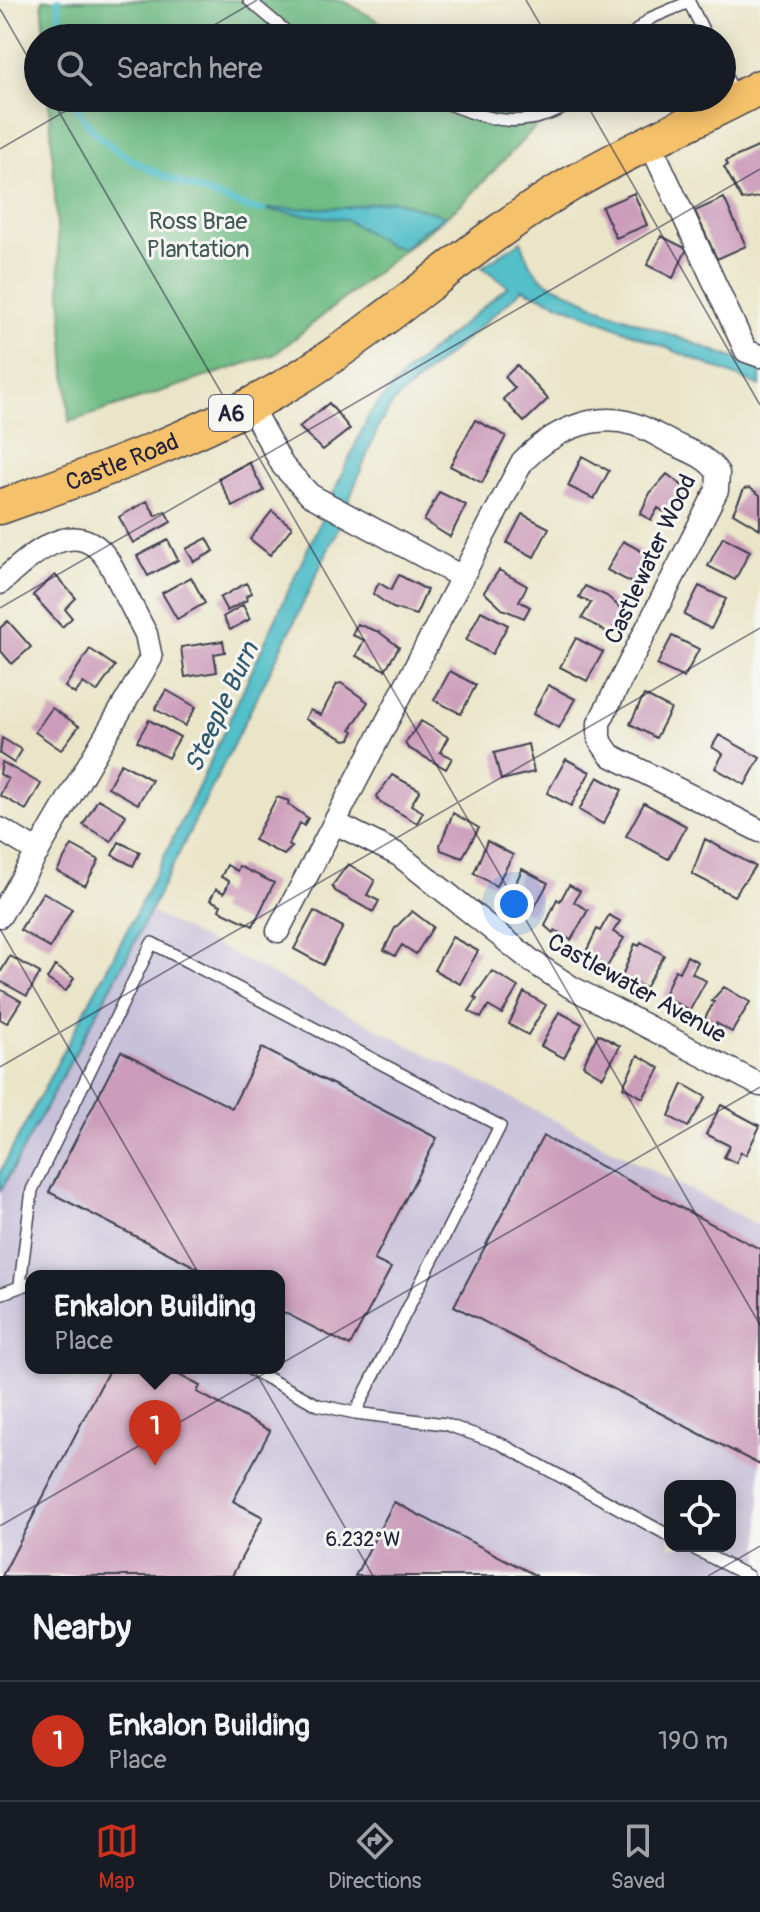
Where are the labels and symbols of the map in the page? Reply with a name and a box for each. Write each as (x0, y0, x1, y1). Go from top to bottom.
park label: Ross Brae Plantation (146, 207, 250, 264)
road number: A6 (209, 395, 253, 431)
street label: Castle Road (62, 427, 183, 498)
street label: Castlewater Wood (598, 470, 702, 649)
water label: Steeple Burn (178, 636, 267, 778)
your location (494, 884, 534, 924)
street label: Castlewater Avenue (542, 927, 731, 1050)
pin: 1 (129, 1400, 181, 1466)
text: 6.232°W (326, 1527, 400, 1552)

